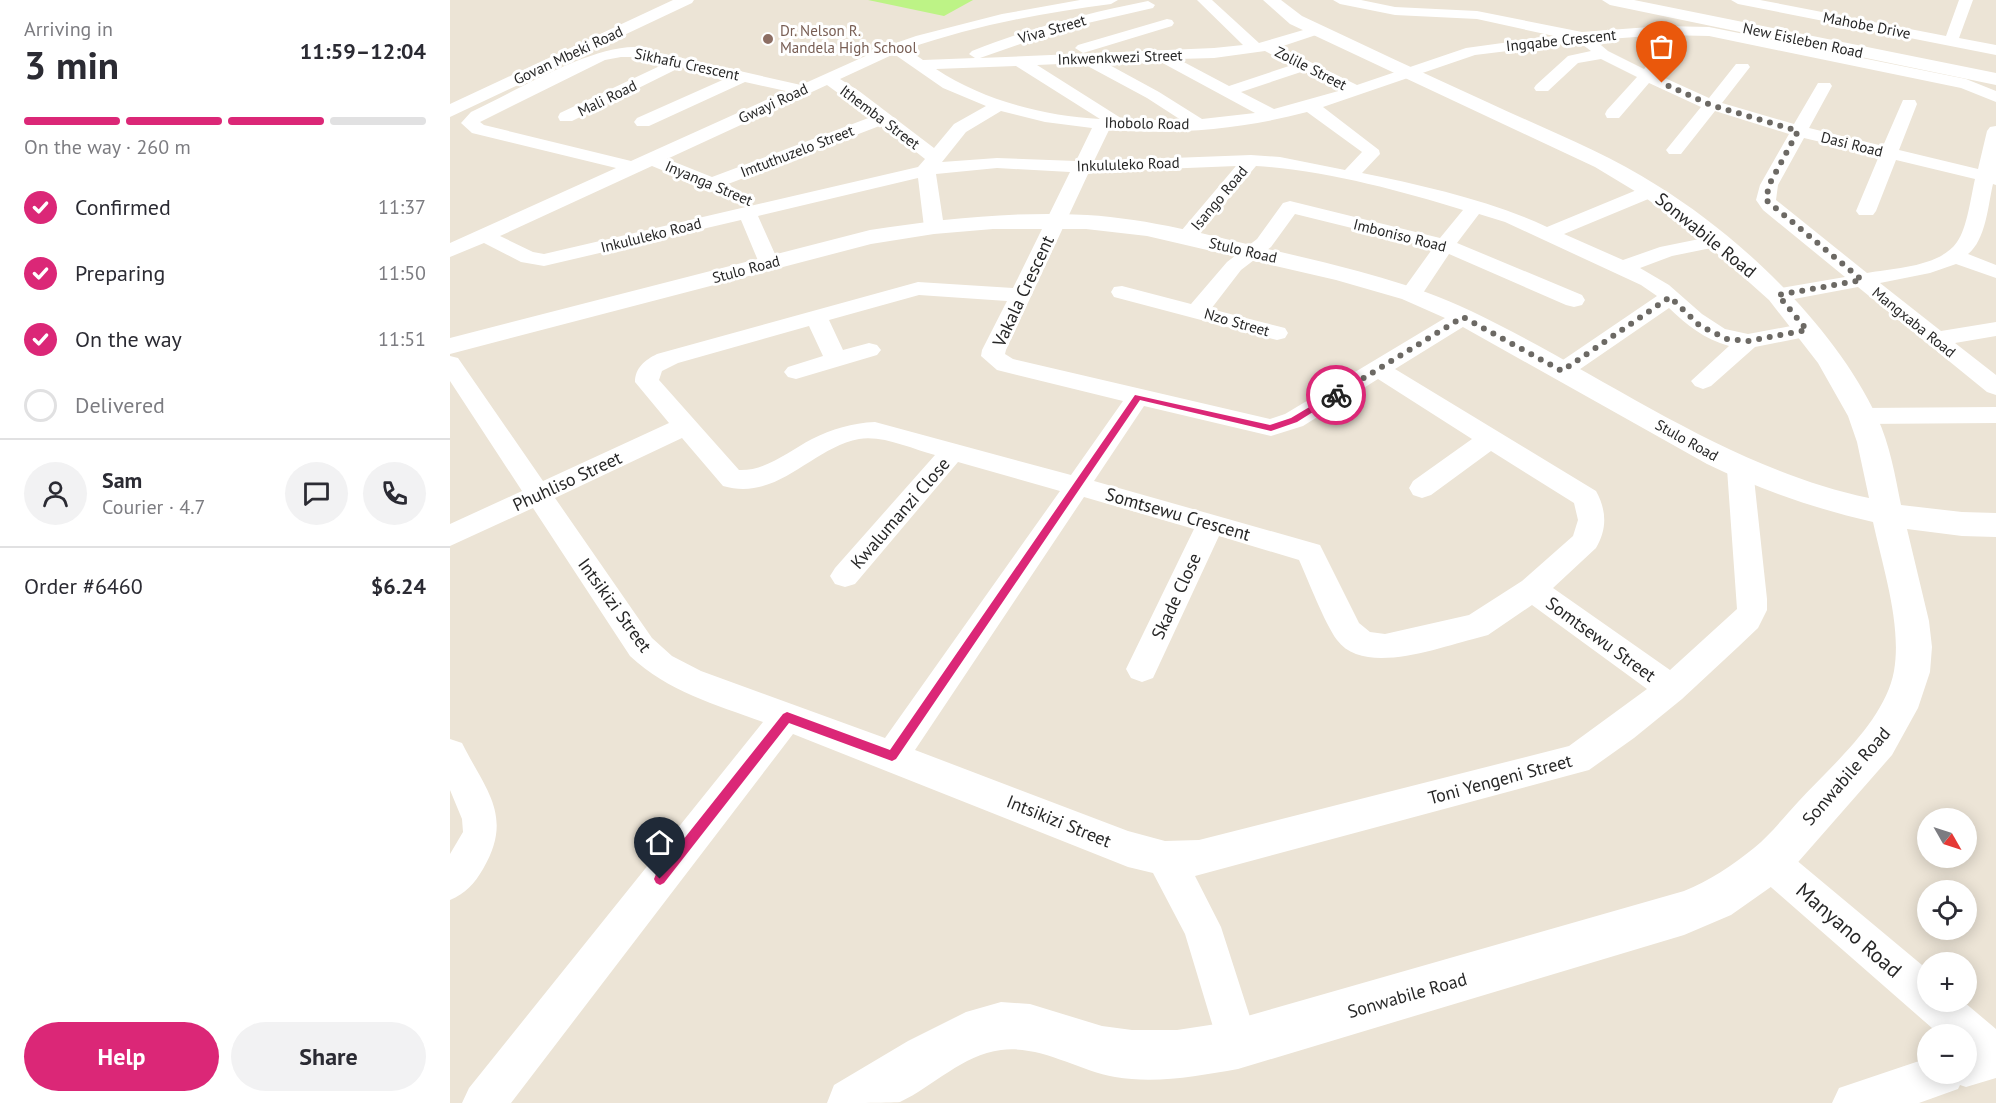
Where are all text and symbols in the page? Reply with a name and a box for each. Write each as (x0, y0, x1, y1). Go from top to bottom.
street label: Mahobe Drive (1822, 7, 1912, 43)
street label: Viva Street (1015, 10, 1088, 48)
text: Arriving in (24, 16, 113, 42)
street label: New Eisleben Road (1741, 18, 1865, 62)
street label: Govan Mbeki Road (510, 21, 626, 89)
place label: Dr. Nelson R. Mandela High School (780, 21, 917, 57)
pin (1636, 21, 1687, 83)
street label: Ingqabe Crescent (1505, 25, 1617, 55)
icon: bag (1645, 30, 1678, 63)
marker: Dr. Nelson R. Mandela High School (761, 32, 775, 46)
text: 11:59–12:04 (300, 37, 426, 65)
text: 3 min (24, 39, 119, 90)
street label: Zolile Street (1272, 42, 1350, 94)
street label: Sikhafu Crescent (633, 44, 741, 84)
street label: Inkwenkwezi Street (1057, 45, 1183, 69)
street label: Mali Road (574, 76, 640, 120)
street label: Gwayi Road (735, 79, 811, 127)
street label: Ithemba Street (836, 81, 924, 153)
street label: Ihobolo Road (1104, 113, 1190, 133)
street label: Imtuthuzelo Street (738, 121, 856, 181)
street label: Dasi Road (1819, 127, 1885, 161)
text: On the way · 260 m (24, 134, 191, 160)
street label: Inkululeko Road (1076, 153, 1180, 175)
street label: Inyanga Street (662, 156, 756, 210)
street label: Isango Road (1187, 162, 1251, 234)
street label: Sonwabile Road (1651, 187, 1761, 283)
icon: check (24, 191, 57, 224)
text: Confirmed (75, 193, 171, 221)
text: 11:37 (378, 194, 426, 220)
street label: Inkululeko Road (599, 213, 703, 257)
street label: Imboniso Road (1352, 214, 1448, 256)
street label: Vakala Crescent (987, 232, 1059, 351)
street label: Stulo Road (1207, 233, 1279, 267)
street label: Stulo Road (710, 251, 782, 287)
icon: check (24, 257, 57, 290)
text: Preparing (75, 259, 165, 287)
text: 11:50 (378, 260, 426, 286)
street label: Mangxaba Road (1868, 283, 1960, 361)
street label: Nzo Street (1202, 304, 1272, 340)
icon: check (24, 323, 57, 356)
text: On the way (75, 325, 182, 353)
text: 11:51 (378, 326, 426, 352)
courier (1306, 365, 1366, 425)
icon: bike (1320, 379, 1353, 412)
text: Delivered (75, 391, 165, 419)
street label: Stulo Road (1652, 415, 1722, 465)
street label: Phuhliso Street (509, 446, 625, 516)
street label: Kwalumanzi Close (845, 453, 955, 573)
button: person (24, 462, 87, 525)
button: chat (285, 462, 348, 525)
button: phone (363, 462, 426, 525)
text: Sam (102, 466, 142, 494)
street label: Somtsewu Crescent (1103, 482, 1253, 546)
text: Courier · 4.7 (102, 494, 205, 520)
street label: Skade Close (1146, 549, 1206, 643)
street label: Intsikizi Street (573, 553, 657, 657)
text: Order #6460 (24, 572, 143, 600)
text: $6.24 (371, 572, 426, 600)
street label: Somtsewu Street (1542, 591, 1660, 687)
street label: Sonwabile Road (1797, 722, 1895, 830)
street label: Toni Yengeni Street (1426, 749, 1574, 809)
street label: Intsikizi Street (1003, 790, 1115, 852)
north arrow (1917, 808, 1977, 868)
map controls (1917, 808, 1977, 1084)
pin (634, 817, 685, 879)
icon: home (643, 826, 676, 859)
street label: Manyano Road (1791, 877, 1907, 983)
button: locate (1917, 880, 1977, 940)
button: + (1917, 952, 1977, 1012)
street label: Sonwabile Road (1345, 967, 1469, 1023)
button: Help (24, 1022, 219, 1091)
button: Share (231, 1022, 426, 1091)
button: − (1917, 1024, 1977, 1084)

